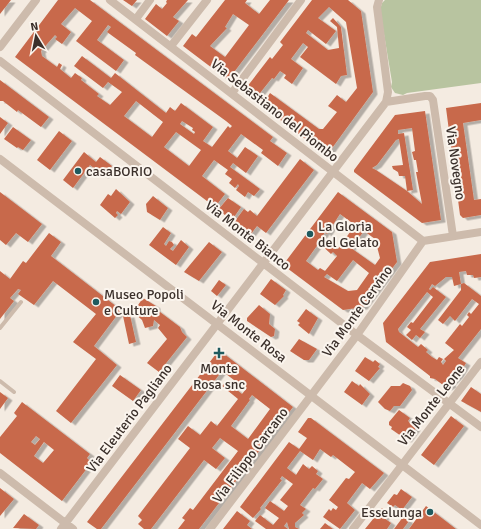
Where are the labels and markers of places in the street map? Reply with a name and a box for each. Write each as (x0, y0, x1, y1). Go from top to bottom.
place label: casaBORIO (86, 163, 152, 180)
marker: casaBORIO (73, 166, 83, 176)
place label: La Gloria del Gelato (318, 218, 379, 251)
marker: La Gloria del Gelato (305, 229, 315, 239)
place label: Museo Popoli e Culture (104, 286, 184, 319)
marker: Museo Popoli e Culture (91, 297, 101, 307)
marker: Monte Rosa snc (214, 348, 224, 358)
place label: Monte Rosa snc (193, 360, 245, 393)
place label: Esselunga (361, 504, 422, 521)
marker: Esselunga (425, 507, 435, 517)

